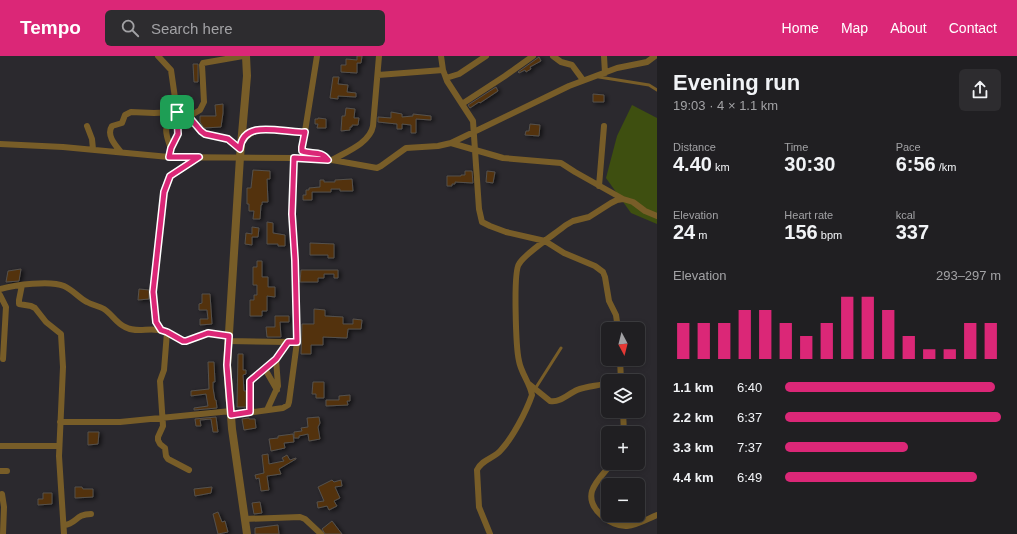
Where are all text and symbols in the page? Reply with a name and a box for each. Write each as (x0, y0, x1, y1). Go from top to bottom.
search box (105, 10, 385, 46)
text: Tempo (20, 17, 81, 38)
icon: search (119, 17, 141, 39)
text: Search here (151, 20, 233, 37)
text: Home (782, 20, 819, 36)
text: Map (841, 20, 868, 36)
text: About (890, 20, 927, 36)
text: Contact (949, 20, 997, 36)
button: share (959, 69, 1001, 111)
text: Evening run (673, 70, 800, 95)
pin (160, 95, 194, 129)
text: 19:03 · 4 × 1.1 km (673, 98, 778, 113)
icon: arrive (166, 101, 188, 123)
text: Distance (673, 141, 716, 153)
text: Time (784, 141, 808, 153)
text: Pace (896, 141, 921, 153)
text: 4.40 (673, 153, 712, 175)
text: 30:30 (784, 153, 835, 175)
text: 6:56 (896, 153, 936, 175)
text: km (712, 161, 730, 173)
text: /km (936, 161, 956, 173)
text: Elevation (673, 209, 718, 221)
text: Heart rate (784, 209, 833, 221)
text: kcal (896, 209, 915, 221)
text: 24 (673, 221, 695, 243)
text: 156 (784, 221, 818, 243)
text: 337 (896, 221, 929, 243)
text: m (695, 229, 707, 241)
text: bpm (818, 229, 842, 241)
text: Elevation (673, 268, 726, 283)
text: 293–297 m (936, 268, 1001, 283)
north arrow (601, 322, 645, 366)
map controls (601, 322, 645, 522)
button: layers (601, 374, 645, 418)
text: 1.1 km (673, 380, 713, 395)
text: 6:40 (737, 380, 762, 395)
text: 2.2 km (673, 410, 713, 425)
text: 6:37 (737, 410, 762, 425)
button: + (601, 426, 645, 470)
text: 3.3 km (673, 440, 713, 455)
text: 7:37 (737, 440, 762, 455)
text: 4.4 km (673, 470, 713, 485)
text: 6:49 (737, 470, 762, 485)
button: − (601, 478, 645, 522)

